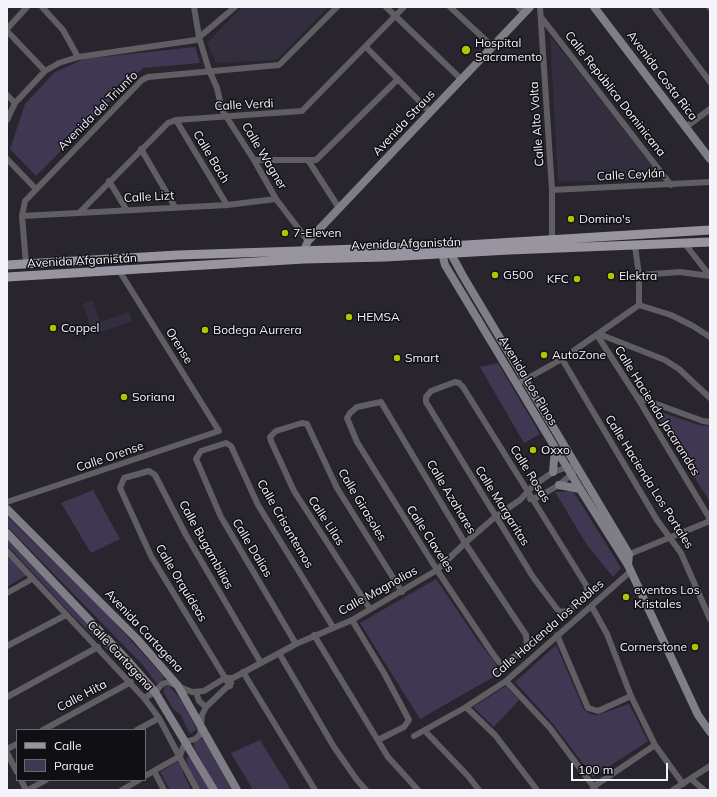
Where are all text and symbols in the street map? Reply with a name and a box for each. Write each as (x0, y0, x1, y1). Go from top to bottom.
street label: Calle República Dominicana (562, 29, 668, 159)
street label: Avenida Costa Rica (624, 29, 700, 123)
place label: Hospital Sacramento (475, 36, 542, 64)
marker: Hospital Sacramento (460, 44, 472, 56)
street label: Avenida del Triunfo (55, 68, 141, 154)
street label: Calle Alto Volta (527, 81, 547, 167)
street label: Avenida Straus (370, 87, 438, 159)
street label: Calle Verdi (214, 96, 274, 114)
street label: Calle Wagner (238, 120, 290, 192)
street label: Calle Bach (190, 128, 232, 186)
street label: Calle Ceylán (597, 166, 665, 184)
street label: Calle Lizt (123, 188, 175, 206)
place label: Domino's (579, 212, 631, 226)
marker: Domino's (566, 214, 576, 224)
place label: 7-Eleven (293, 226, 342, 240)
marker: 7-Eleven (280, 228, 290, 238)
street label: Avenida Afganistán (351, 235, 461, 253)
street label: Avenida Afganistán (27, 251, 137, 271)
place label: G500 (503, 268, 533, 282)
place label: Elektra (619, 269, 657, 283)
marker: G500 (490, 270, 500, 280)
marker: Elektra (606, 271, 616, 281)
place label: KFC (547, 272, 569, 286)
marker: KFC (572, 274, 582, 284)
place label: HEMSA (357, 310, 400, 324)
marker: HEMSA (344, 312, 354, 322)
place label: Coppel (61, 321, 99, 335)
marker: Coppel (48, 323, 58, 333)
place label: Bodega Aurrera (213, 323, 302, 337)
street label: Orense (162, 325, 196, 367)
marker: Bodega Aurrera (200, 325, 210, 335)
street label: Avenida Los Pinos (496, 334, 560, 428)
street label: Calle Hacienda Jacarandas (611, 344, 703, 478)
place label: AutoZone (552, 348, 606, 362)
marker: AutoZone (539, 350, 549, 360)
place label: Smart (405, 351, 439, 365)
marker: Smart (392, 353, 402, 363)
place label: Soriana (132, 390, 175, 404)
marker: Soriana (119, 392, 129, 402)
street label: Calle Hacienda Los Portales (602, 412, 696, 552)
street label: Calle Orense (74, 439, 146, 475)
street label: Calle Rosas (507, 443, 553, 505)
place label: Oxxo (541, 443, 570, 457)
marker: Oxxo (528, 445, 538, 455)
street label: Calle Azahares (423, 457, 479, 537)
street label: Calle Margaritas (472, 463, 532, 549)
street label: Calle Girasoles (335, 466, 389, 544)
street label: Calle Crisantemos (254, 477, 316, 571)
street label: Calle Lilas (305, 494, 347, 548)
street label: Calle Bugambilias (176, 498, 236, 592)
street label: Calle Claveles (403, 503, 457, 575)
street label: Calle Dalias (229, 516, 275, 580)
street label: Calle Orquídeas (152, 542, 210, 624)
street label: Calle Magnolias (336, 563, 420, 619)
street label: Calle Hacienda los Robles (489, 577, 607, 681)
place label: eventos Los Kristales (634, 583, 700, 611)
street label: Avenida Cartagena (102, 587, 186, 675)
marker: eventos Los Kristales (621, 592, 631, 602)
street label: Calle Cartagena (84, 618, 156, 694)
place label: Cornerstone (620, 640, 687, 654)
marker: Cornerstone (690, 642, 700, 652)
street label: Calle Hita (55, 677, 109, 715)
legend (16, 729, 146, 781)
text: Calle (54, 738, 81, 753)
scale bar (573, 755, 670, 781)
text: Parque (54, 758, 94, 773)
text: 100 m (578, 762, 613, 777)

